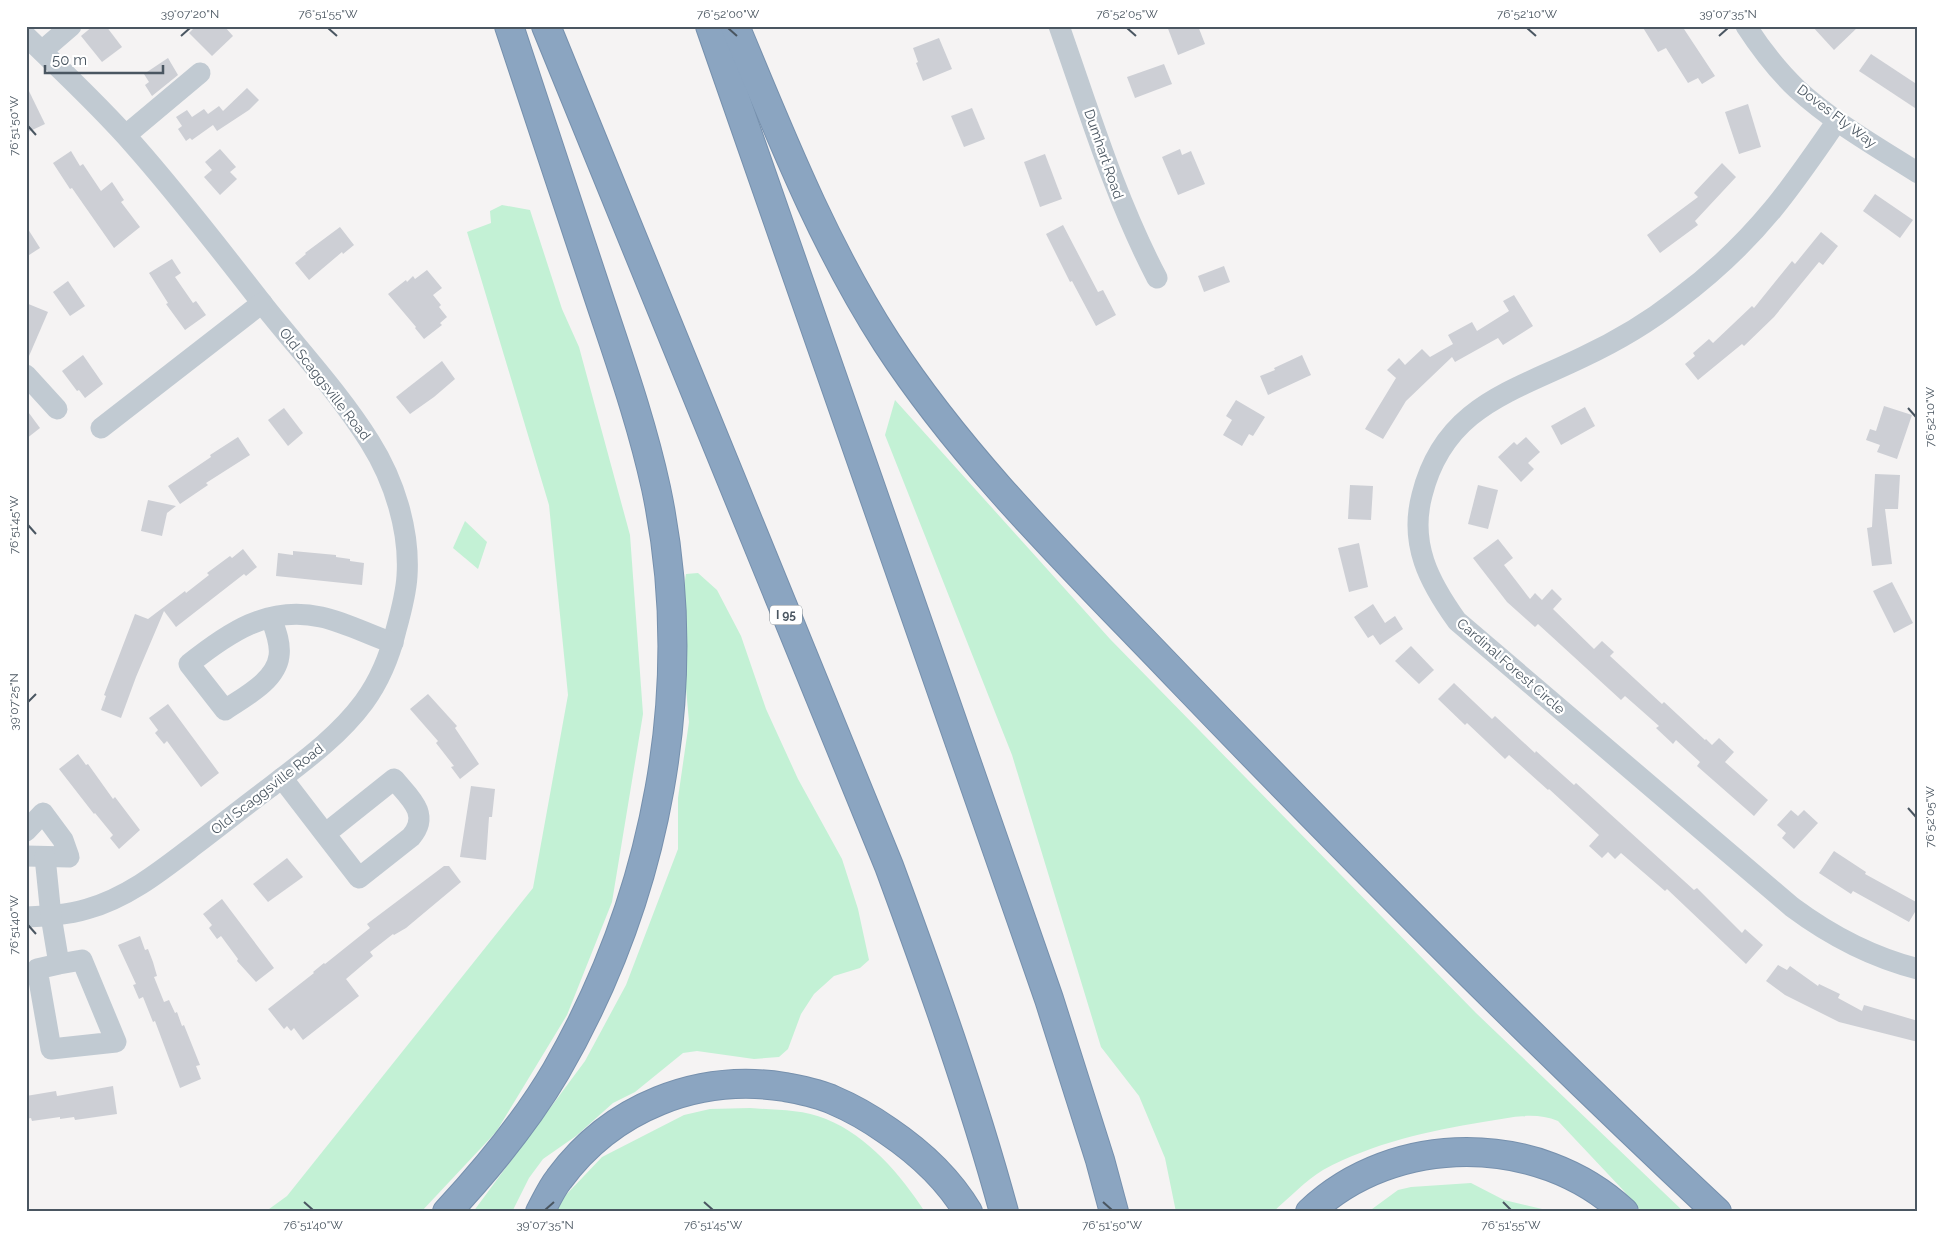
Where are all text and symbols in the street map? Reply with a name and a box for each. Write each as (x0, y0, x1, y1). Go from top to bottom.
text: 39°07'20"N (161, 7, 219, 21)
text: 76°51'55"W (298, 7, 358, 21)
text: 76°52'00"W (697, 7, 760, 21)
text: 76°52'05"W (1096, 7, 1158, 21)
text: 76°52'10"W (1497, 7, 1558, 21)
text: 39°07'35"N (1699, 7, 1757, 21)
scale bar (45, 42, 162, 74)
text: 50 m (52, 51, 87, 69)
street label: Doves Fly Way (1794, 81, 1880, 151)
text: 76°51'50"W (7, 95, 21, 156)
street label: Dumhart Road (1081, 107, 1127, 201)
street label: Old Scaggsville Road (276, 325, 374, 443)
text: 76°52'10"W (1923, 386, 1937, 447)
text: 76°51'45"W (7, 495, 21, 554)
road number: I 95 (770, 606, 802, 624)
street label: Cardinal Forest Circle (1454, 615, 1568, 717)
text: 39°07'25"N (7, 673, 21, 731)
street label: Old Scaggsville Road (208, 740, 326, 838)
text: 76°52'05"W (1923, 786, 1937, 848)
text: 76°51'40"W (7, 895, 21, 955)
text: 76°51'40"W (283, 1218, 343, 1232)
text: 39°07'35"N (516, 1218, 574, 1232)
text: 76°51'45"W (684, 1218, 743, 1232)
text: 76°51'50"W (1082, 1218, 1143, 1232)
text: 76°51'55"W (1481, 1218, 1541, 1232)

